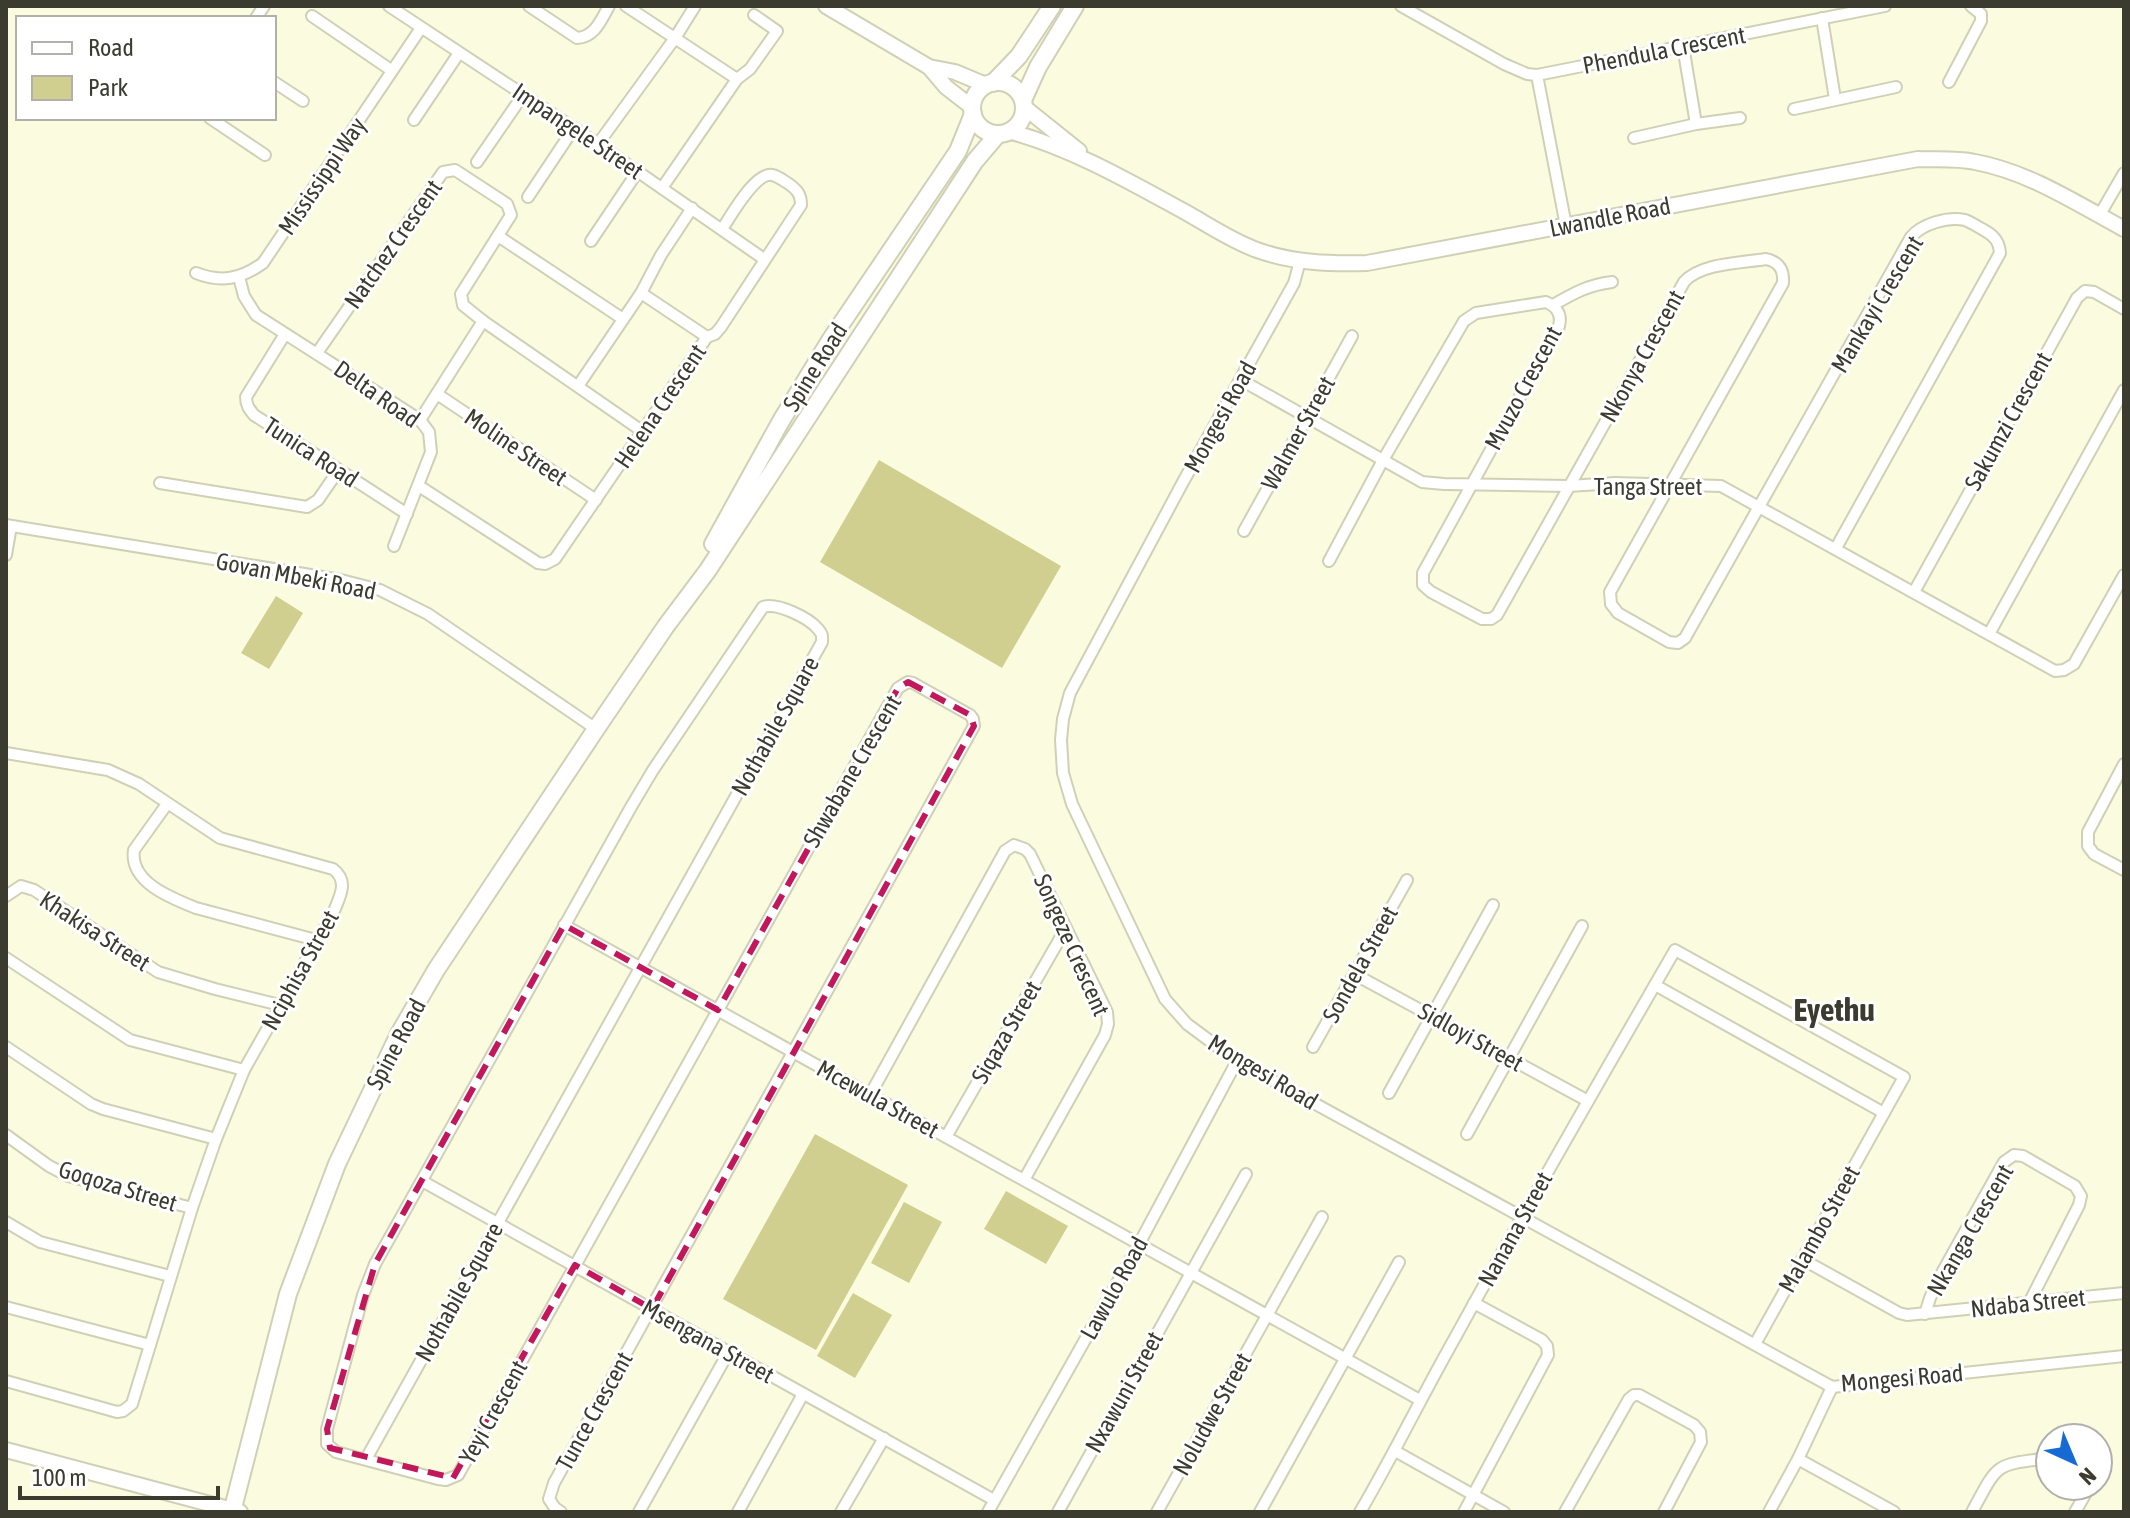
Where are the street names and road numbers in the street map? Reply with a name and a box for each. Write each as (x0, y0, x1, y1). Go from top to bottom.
street label: Phendula Crescent (1580, 21, 1748, 79)
street label: Impangele Street (508, 78, 648, 185)
street label: Mississippi Way (273, 112, 371, 240)
street label: Natchez Crescent (339, 174, 447, 314)
street label: Lwandle Road (1547, 192, 1673, 242)
street label: Mankayi Crescent (1826, 231, 1928, 377)
street label: Nkonya Crescent (1595, 285, 1689, 427)
street label: Spine Road (777, 318, 853, 416)
street label: Mvuzo Crescent (1479, 322, 1567, 454)
street label: Helena Crescent (609, 339, 711, 473)
street label: Sakumzi Crescent (1959, 347, 2057, 495)
street label: Delta Road (329, 355, 425, 433)
street label: Mongesi Road (1178, 357, 1262, 477)
street label: Walmer Street (1256, 372, 1340, 494)
street label: Moline Street (460, 403, 572, 491)
street label: Tunica Road (259, 411, 363, 493)
street label: Tanga Street (1594, 473, 1702, 500)
street label: Govan Mbeki Road (214, 547, 378, 605)
street label: Nothabile Square (726, 652, 824, 800)
street label: Shwabane Crescent (798, 690, 906, 852)
street label: Songeze Crescent (1029, 870, 1115, 1020)
street label: Khakisa Street (35, 886, 155, 977)
street label: Sondela Street (1317, 901, 1403, 1027)
street label: Nciphisa Street (256, 905, 344, 1035)
street label: Siqaza Street (966, 976, 1046, 1088)
street label: Spine Road (361, 994, 431, 1094)
street label: Sidloyi Street (1414, 997, 1528, 1077)
street label: Mongesi Road (1203, 1029, 1323, 1115)
street label: Mcewula Street (812, 1054, 944, 1144)
street label: Goqoza Street (56, 1155, 180, 1217)
street label: Nkanga Crescent (1921, 1159, 2019, 1301)
street label: Malambo Street (1773, 1161, 1865, 1297)
street label: Nanana Street (1472, 1167, 1558, 1291)
street label: Nothabile Square (410, 1218, 508, 1366)
street label: Lawulo Road (1075, 1232, 1153, 1344)
street label: Ndaba Street (1969, 1284, 2087, 1322)
street label: Msengana Street (637, 1294, 779, 1388)
street label: Nxawuni Street (1080, 1327, 1168, 1457)
street label: Tunce Crescent (550, 1347, 638, 1475)
street label: Noludwe Street (1167, 1348, 1257, 1480)
street label: Yeyi Crescent (454, 1355, 533, 1468)
street label: Mongesi Road (1840, 1359, 1964, 1397)

